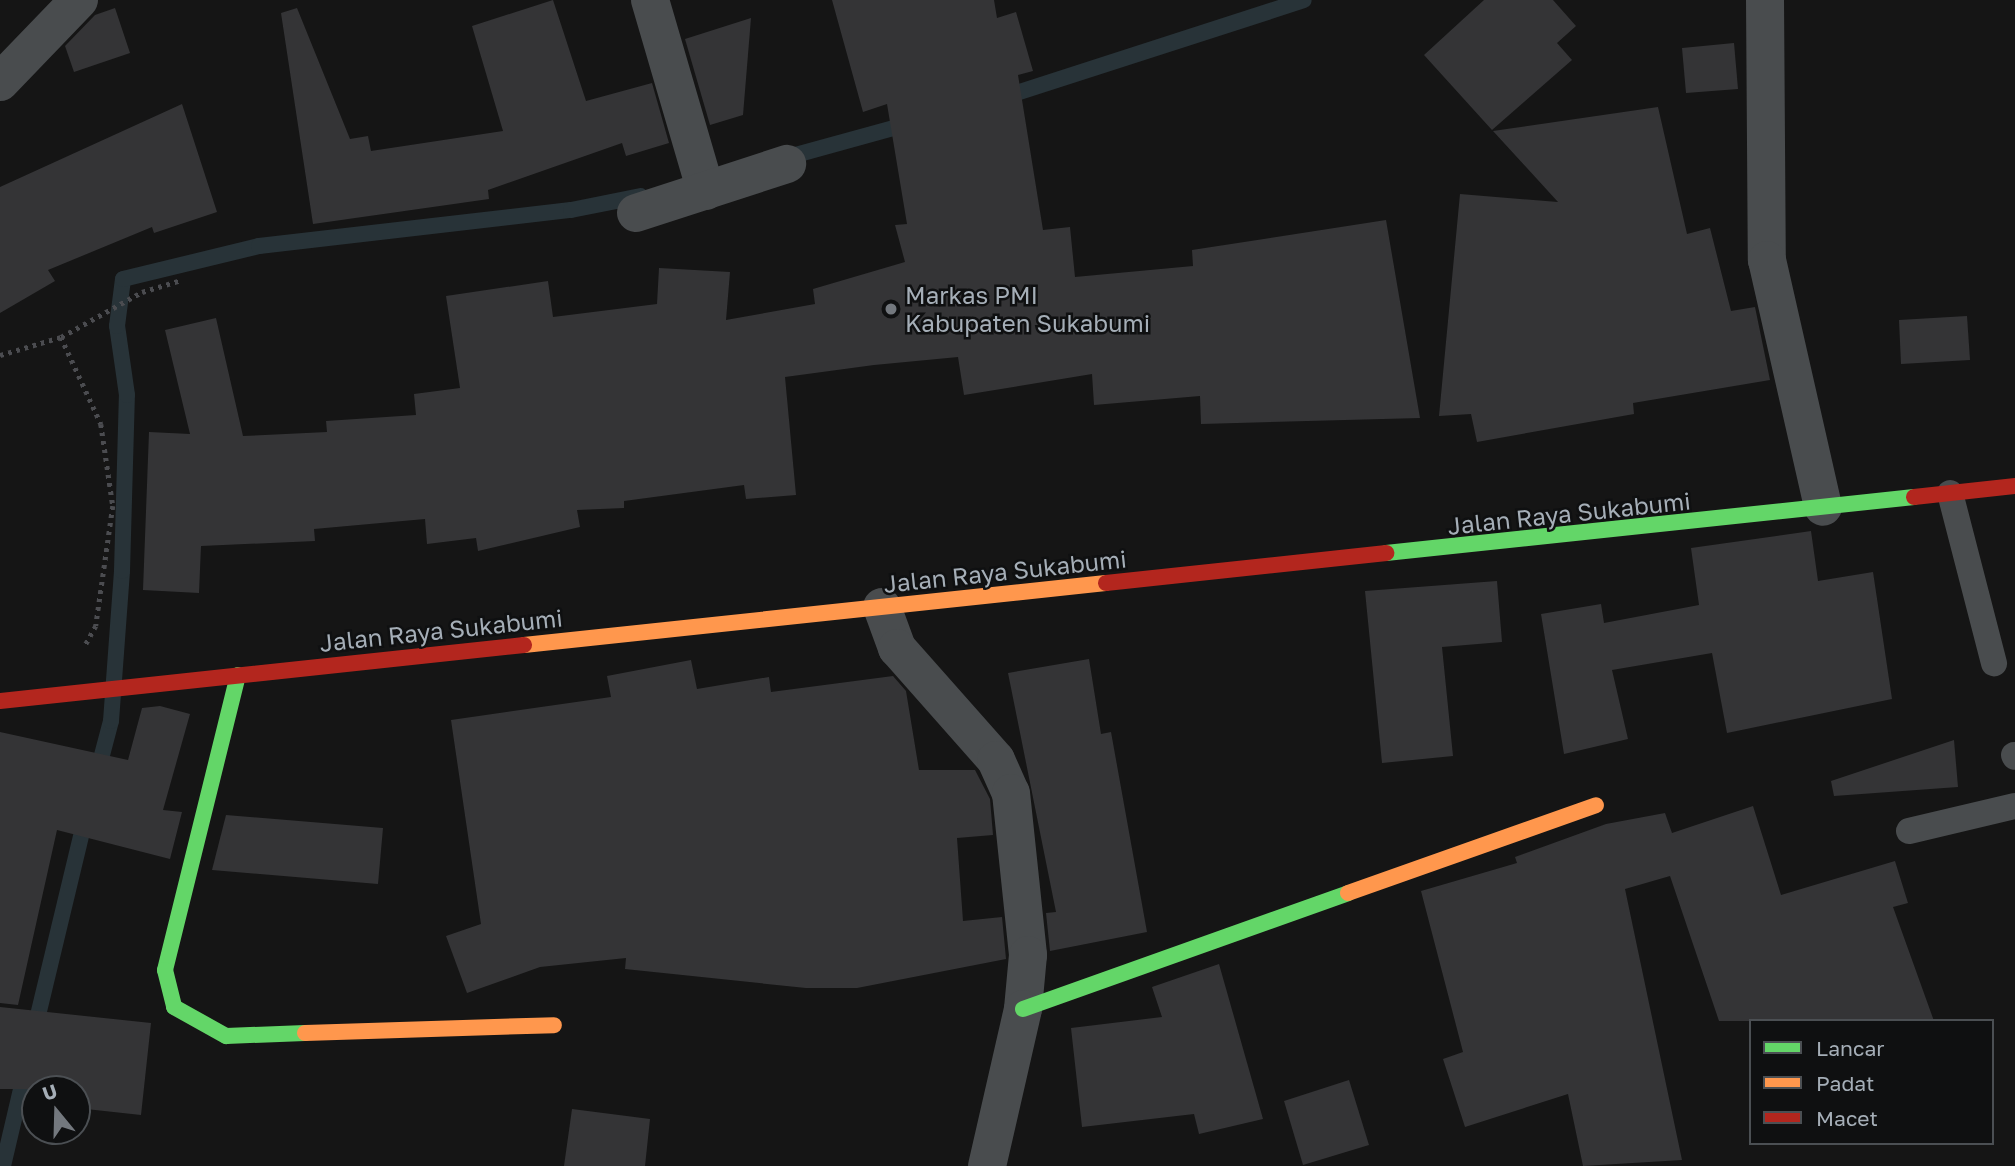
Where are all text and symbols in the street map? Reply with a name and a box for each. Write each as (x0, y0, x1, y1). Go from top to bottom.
place label: Markas PMI Kabupaten Sukabumi (905, 281, 1150, 337)
marker: Markas PMI Kabupaten Sukabumi (883, 301, 899, 317)
street label: Jalan Raya Sukabumi (1446, 486, 1692, 540)
street label: Jalan Raya Sukabumi (882, 544, 1128, 598)
street label: Jalan Raya Sukabumi (318, 603, 564, 657)
legend (1749, 1019, 1994, 1145)
text: Lancar (1816, 1035, 1884, 1061)
text: Padat (1816, 1070, 1874, 1096)
north arrow (21, 1075, 91, 1145)
text: U (39, 1078, 60, 1105)
text: Macet (1816, 1105, 1878, 1131)

